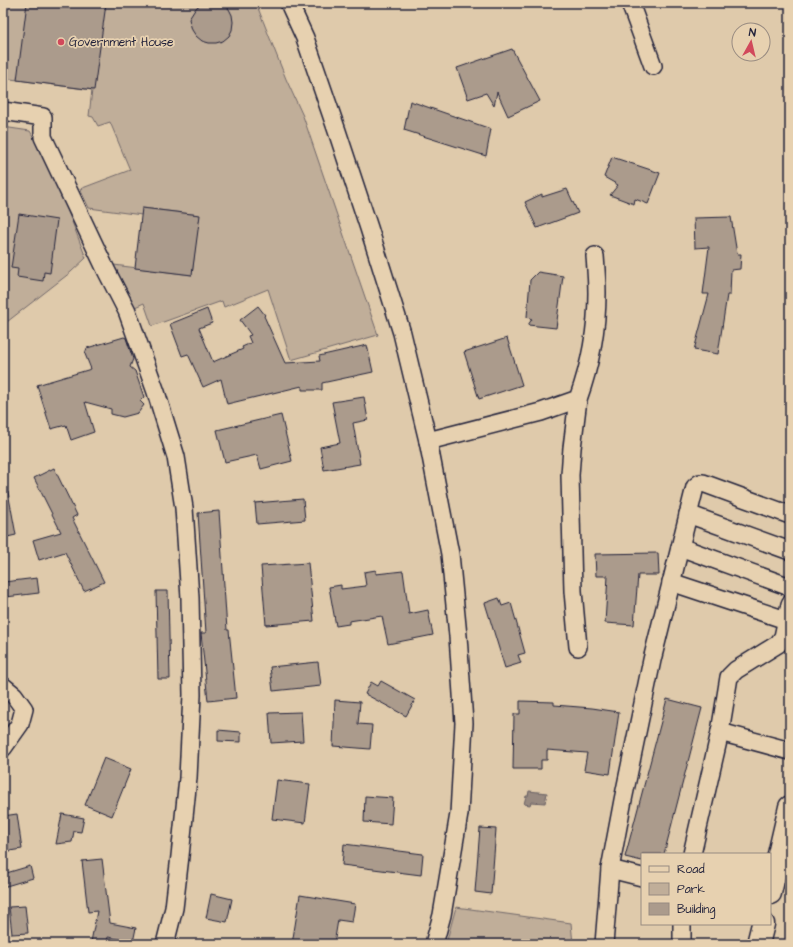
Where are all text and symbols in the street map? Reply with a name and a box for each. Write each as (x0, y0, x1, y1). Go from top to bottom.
north arrow (731, 22, 771, 62)
text: N (748, 25, 757, 41)
place label: Government House (69, 34, 174, 51)
marker: Government House (56, 37, 66, 47)
legend (641, 853, 771, 925)
text: Road (677, 861, 705, 878)
text: Park (677, 881, 705, 898)
text: Building (677, 901, 715, 919)

